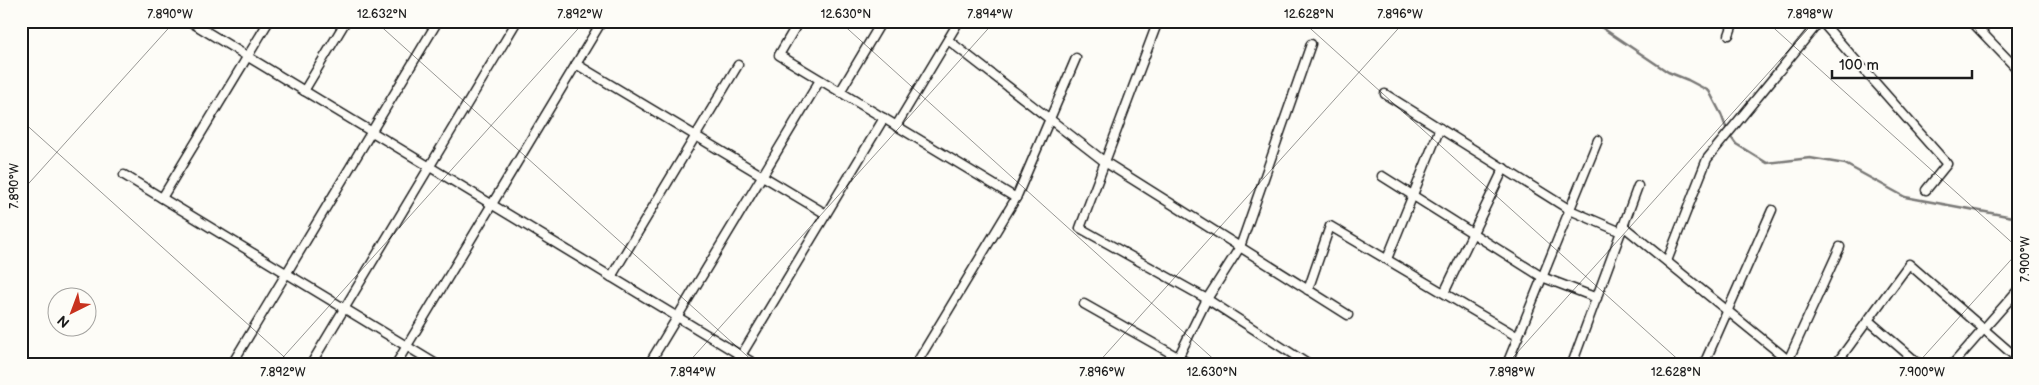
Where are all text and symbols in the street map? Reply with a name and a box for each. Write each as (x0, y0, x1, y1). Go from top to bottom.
text: 7.890°W (147, 7, 193, 22)
text: 12.632°N (357, 7, 407, 22)
text: 7.892°W (557, 7, 603, 22)
text: 12.630°N (821, 7, 871, 22)
text: 7.894°W (967, 7, 1013, 22)
text: 12.628°N (1284, 7, 1334, 22)
text: 7.896°W (1377, 7, 1423, 22)
text: 7.898°W (1787, 7, 1833, 22)
scale bar (1832, 48, 1972, 80)
text: 100 m (1839, 56, 1879, 75)
text: 7.890°W (7, 163, 22, 209)
text: 7.900°W (2018, 236, 2033, 282)
north arrow (48, 288, 98, 338)
text: N (54, 311, 73, 331)
text: 7.892°W (260, 365, 306, 380)
text: 7.894°W (670, 365, 716, 380)
text: 7.896°W (1079, 365, 1125, 380)
text: 12.630°N (1187, 365, 1237, 380)
text: 7.898°W (1489, 365, 1535, 380)
text: 12.628°N (1651, 365, 1701, 380)
text: 7.900°W (1899, 365, 1945, 380)

